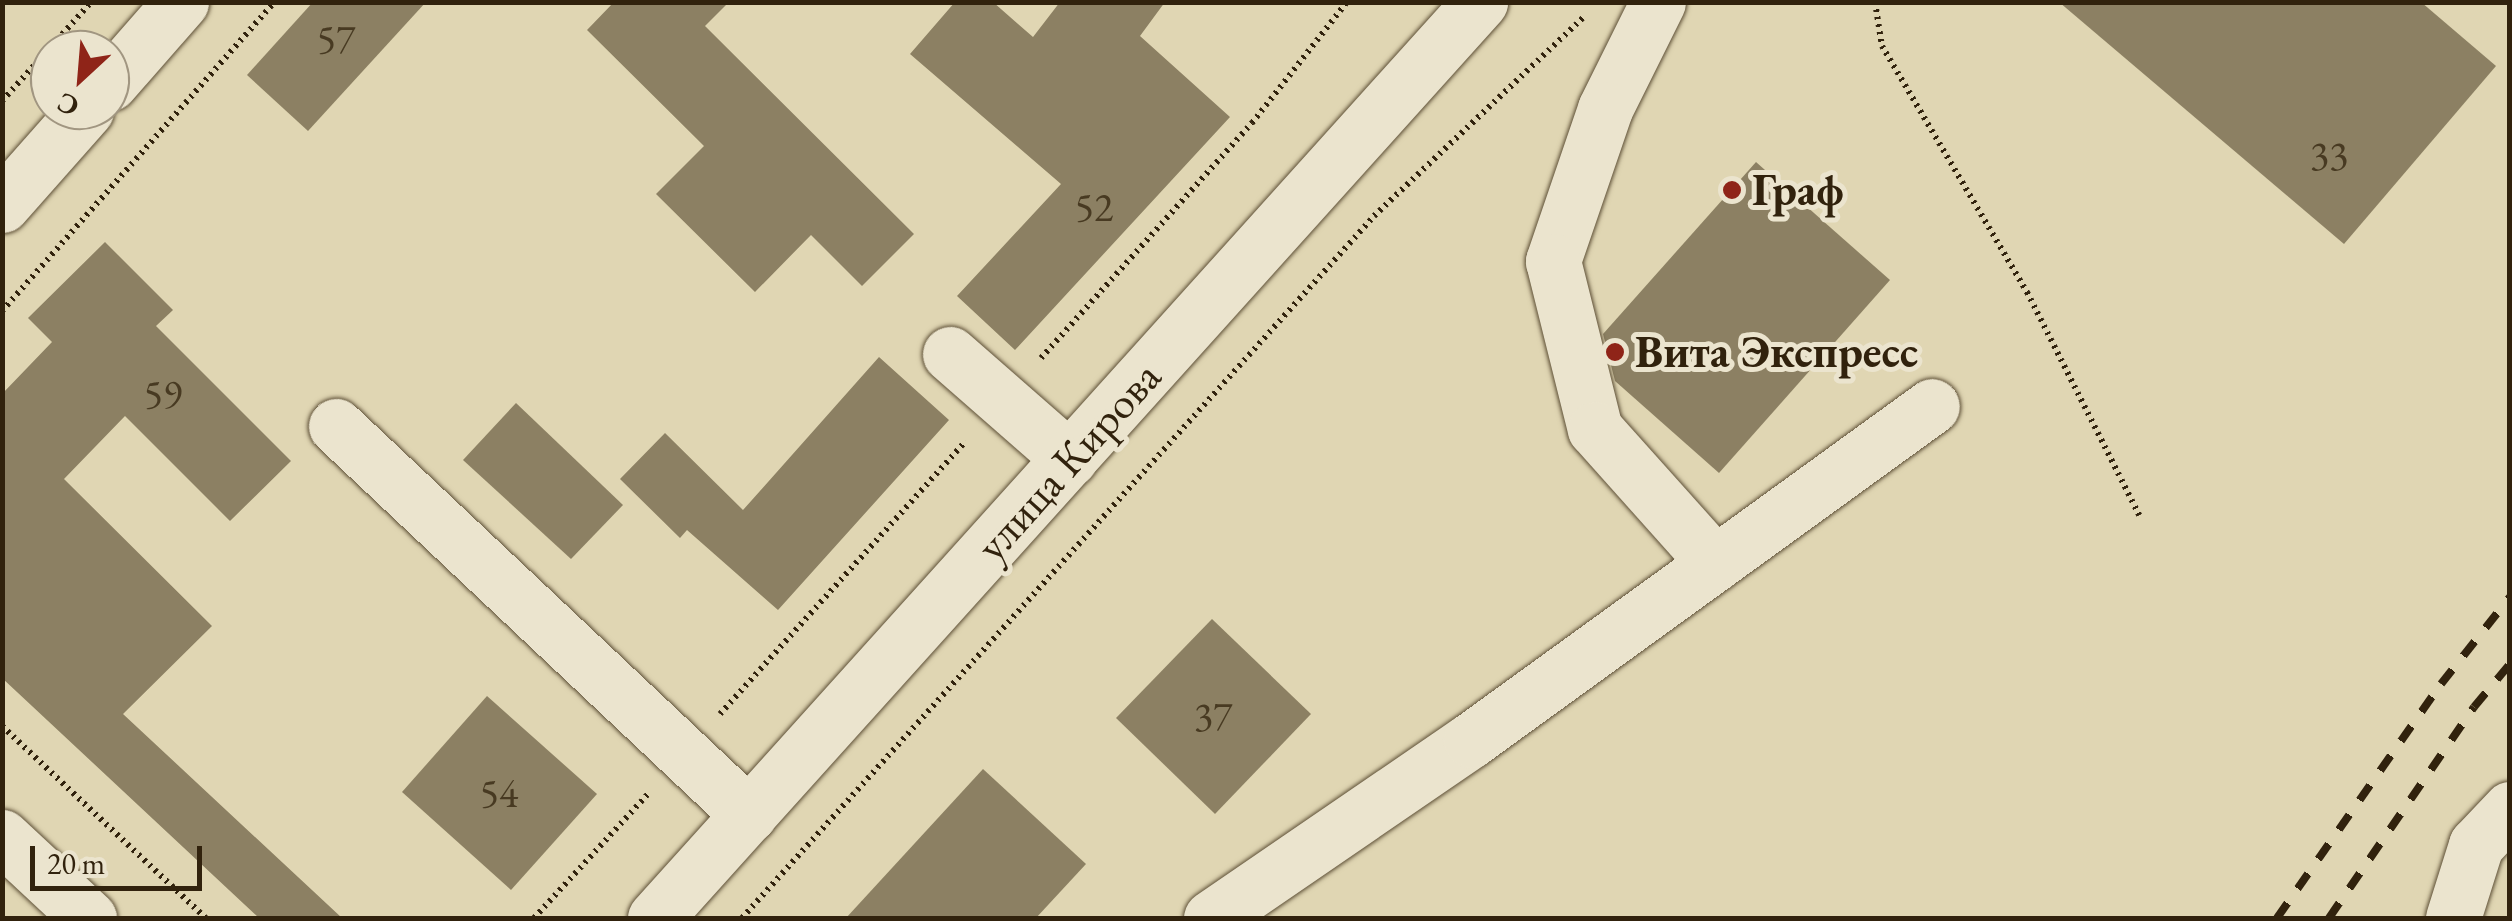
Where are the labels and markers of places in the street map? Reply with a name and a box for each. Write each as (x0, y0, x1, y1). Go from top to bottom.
place label: Граф (1752, 163, 1844, 217)
marker: Граф (1721, 179, 1743, 201)
place label: Вита Экспресс (1635, 325, 1918, 379)
marker: Вита Экспресс (1604, 341, 1626, 363)

